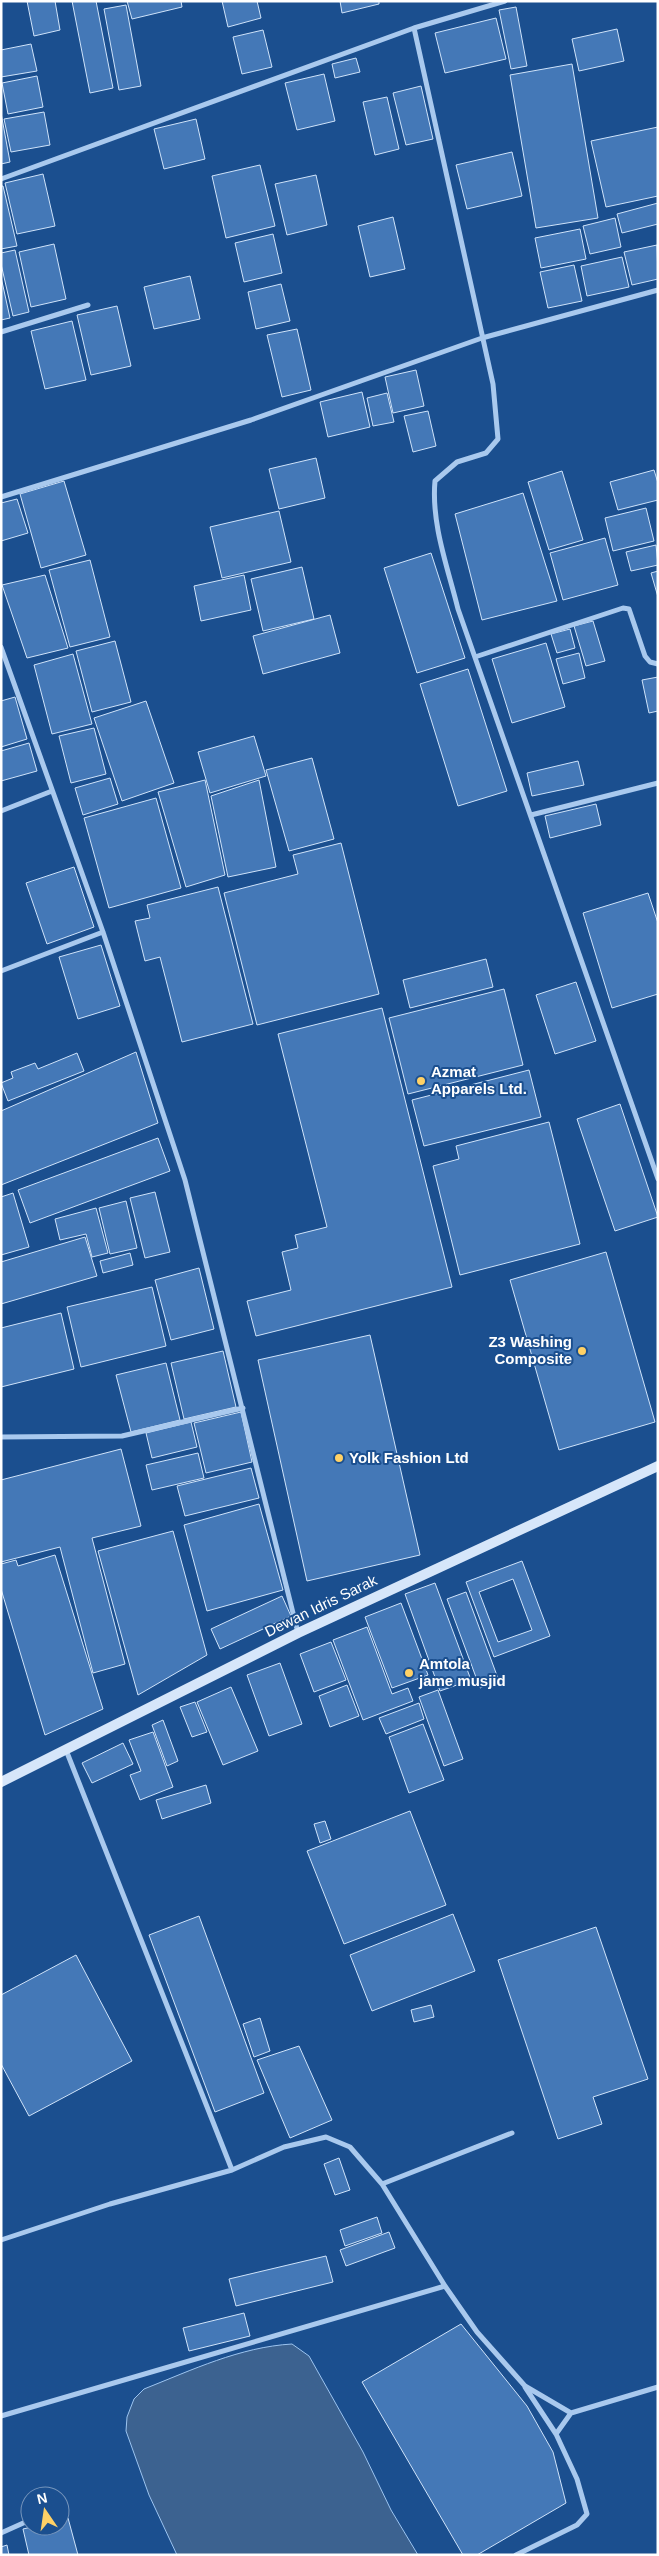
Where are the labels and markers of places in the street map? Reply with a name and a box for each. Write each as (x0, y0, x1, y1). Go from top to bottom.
place label: Azmat Apparels Ltd. (431, 1063, 527, 1097)
marker: Azmat Apparels Ltd. (415, 1075, 427, 1087)
place label: Z3 Washing Composite (488, 1333, 572, 1367)
marker: Z3 Washing Composite (576, 1345, 588, 1357)
place label: Yolk Fashion Ltd (349, 1449, 469, 1466)
marker: Yolk Fashion Ltd (333, 1452, 345, 1464)
place label: Amtola jame musjid (418, 1655, 506, 1689)
marker: Amtola jame musjid (403, 1667, 415, 1679)

